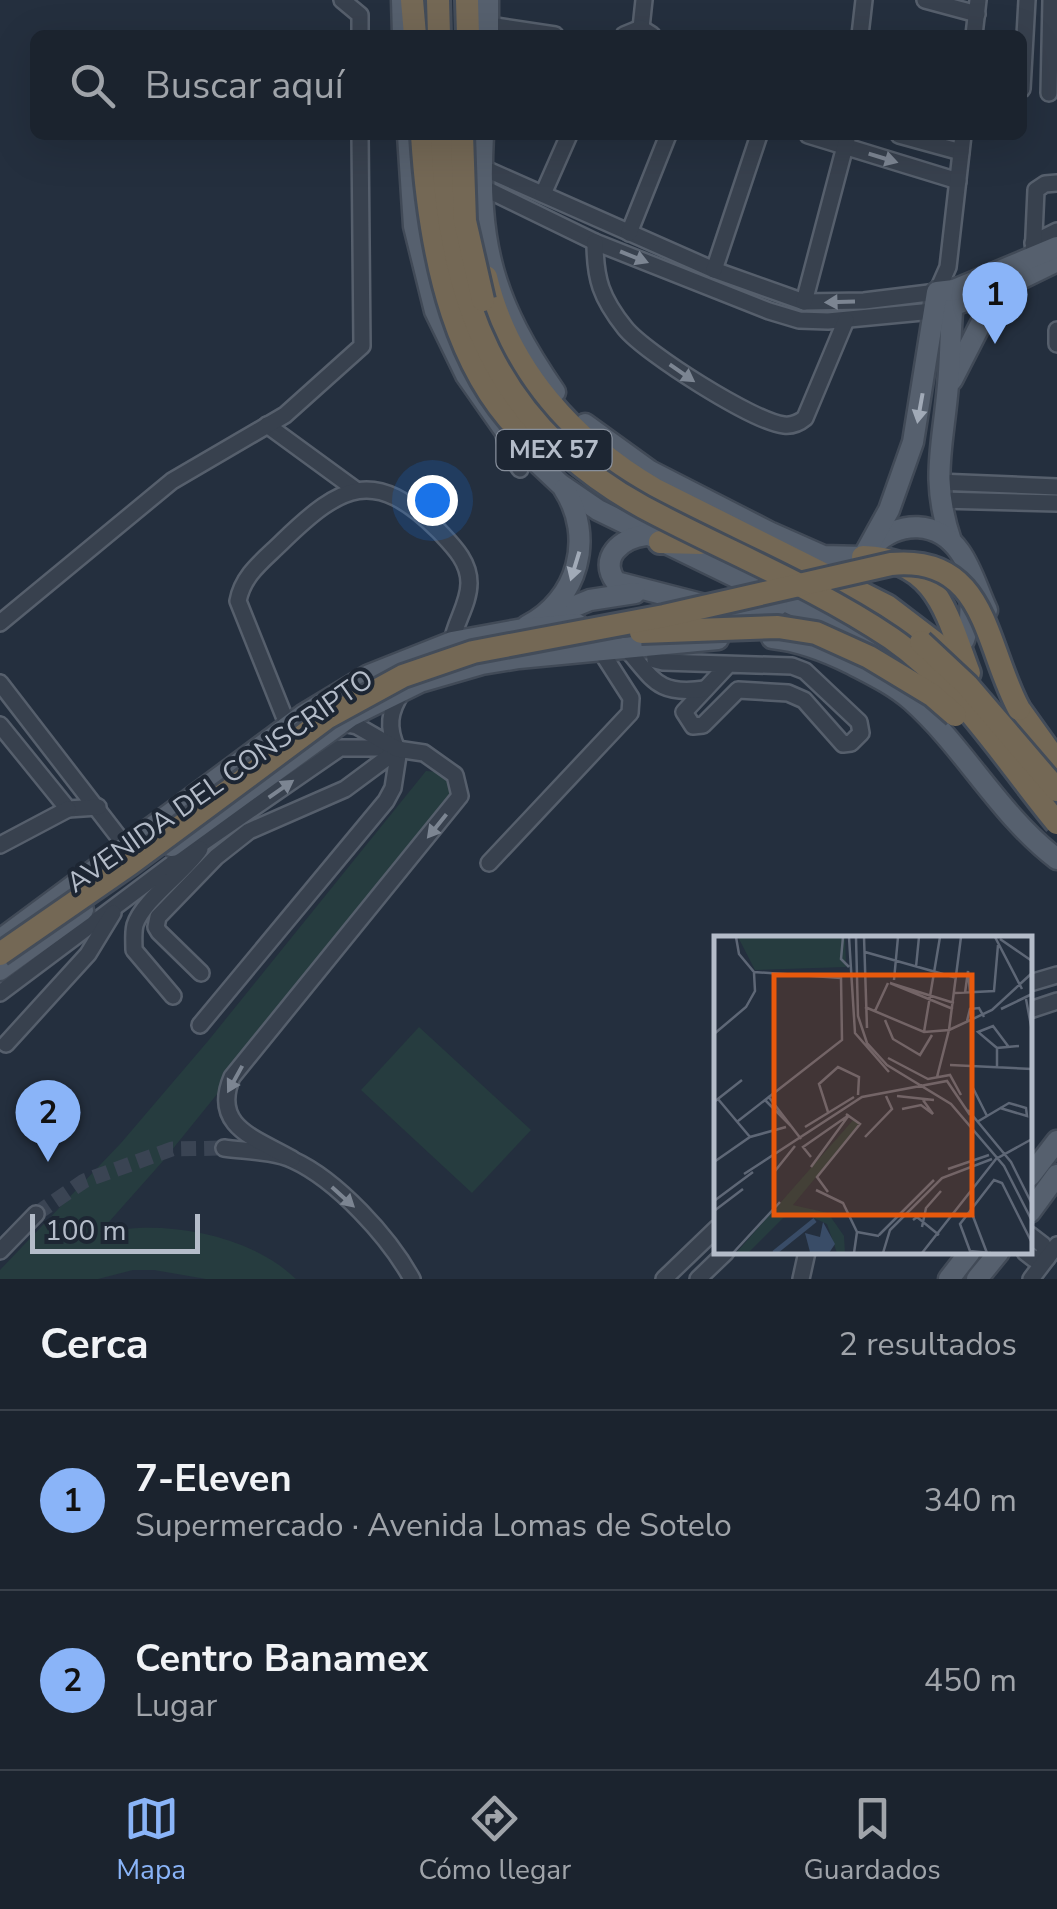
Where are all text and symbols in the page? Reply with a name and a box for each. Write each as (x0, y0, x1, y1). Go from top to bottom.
search box (30, 30, 1027, 140)
icon: search (65, 58, 120, 113)
text: Buscar aquí (145, 60, 344, 111)
one-way arrow (868, 151, 898, 166)
one-way arrow (619, 250, 649, 266)
pin: 1 (962, 262, 1028, 344)
one-way arrow (824, 295, 856, 311)
one-way arrow (669, 363, 695, 382)
one-way arrow (912, 393, 927, 424)
road number: MEX 57 (496, 430, 612, 470)
your location (407, 475, 458, 526)
one-way arrow (567, 551, 582, 582)
street label: AVENIDA DEL CONSCRIPTO (59, 660, 381, 902)
one-way arrow (268, 780, 295, 799)
one-way arrow (427, 813, 449, 838)
inset map (714, 936, 1032, 1254)
one-way arrow (226, 1065, 244, 1093)
pin: 2 (15, 1080, 80, 1162)
one-way arrow (331, 1185, 355, 1208)
scale bar (30, 1209, 200, 1254)
text: 100 m (45, 1212, 127, 1250)
text: Cerca (40, 1316, 149, 1373)
text: 2 resultados (839, 1323, 1017, 1366)
text: 7-Eleven (135, 1453, 292, 1504)
text: 1 (63, 1479, 82, 1522)
text: 340 m (924, 1479, 1017, 1522)
text: Supermercado · Avenida Lomas de Sotelo (135, 1504, 732, 1547)
text: Centro Banamex (135, 1633, 428, 1684)
text: 2 (63, 1659, 82, 1702)
text: 450 m (924, 1659, 1017, 1702)
text: Lugar (135, 1684, 217, 1727)
tab: Mapa (116, 1791, 186, 1889)
tab: Cómo llegar (418, 1791, 571, 1889)
tab: Guardados (804, 1791, 941, 1889)

